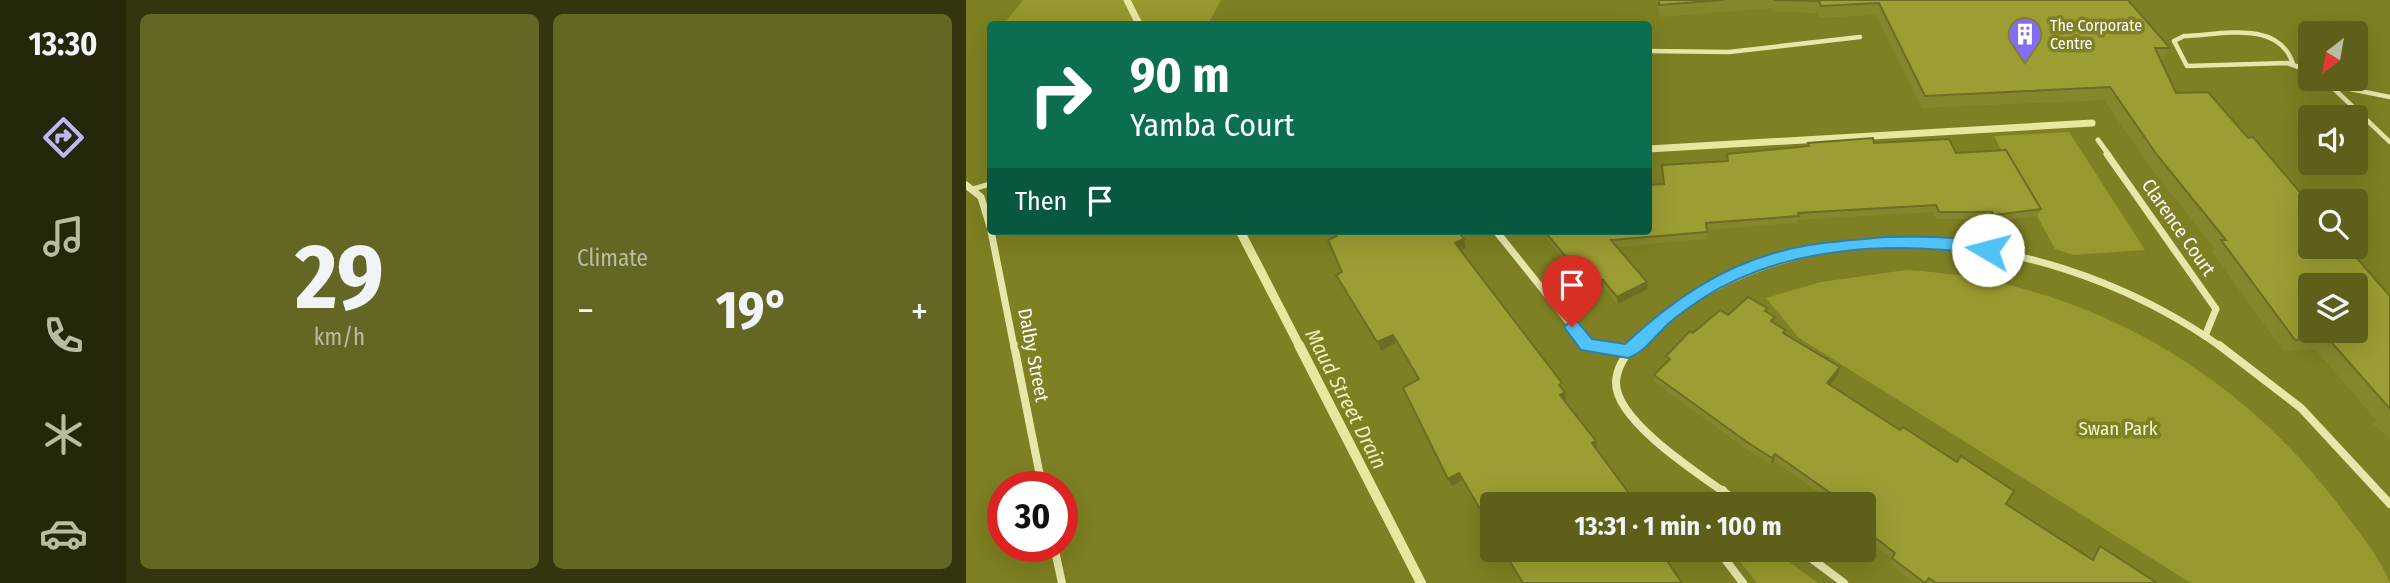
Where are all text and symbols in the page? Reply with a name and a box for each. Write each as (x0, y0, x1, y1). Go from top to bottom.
building icon: The Corporate Centre (2006, 15, 2044, 64)
place label: The Corporate Centre (2050, 16, 2142, 53)
north arrow (2298, 21, 2368, 91)
map controls (2298, 21, 2368, 343)
text: 13:30 (28, 25, 98, 63)
text: 90 m (1130, 46, 1230, 105)
icon: right (1015, 49, 1106, 140)
button: sound (2298, 105, 2368, 175)
text: Yamba Court (1130, 106, 1294, 144)
icon: directions (39, 113, 88, 162)
street label: Clarence Court (2137, 174, 2221, 281)
icon: arrive (1081, 182, 1119, 220)
text: Then (1015, 186, 1067, 217)
button: search (2298, 189, 2368, 259)
icon: music (39, 212, 88, 261)
position arrow (1951, 213, 2025, 287)
text: 29 (295, 223, 384, 332)
text: Climate (577, 244, 648, 272)
pin (1542, 255, 1602, 327)
icon: arrive (1553, 266, 1591, 304)
button: layers (2298, 273, 2368, 343)
text: 19° (716, 279, 789, 342)
text: − (577, 288, 594, 334)
text: + (911, 288, 928, 334)
street label: Dalby Street (1013, 306, 1054, 405)
icon: phone (39, 311, 88, 360)
text: km/h (314, 323, 365, 351)
water label: Maud Street Drain (1299, 324, 1393, 474)
icon: climate (39, 410, 88, 459)
park label: Swan Park (2078, 417, 2158, 440)
speed limit sign: 30 (987, 471, 1078, 562)
icon: car (39, 509, 88, 558)
text: 13:31 · 1 min · 100 m (1574, 511, 1782, 542)

